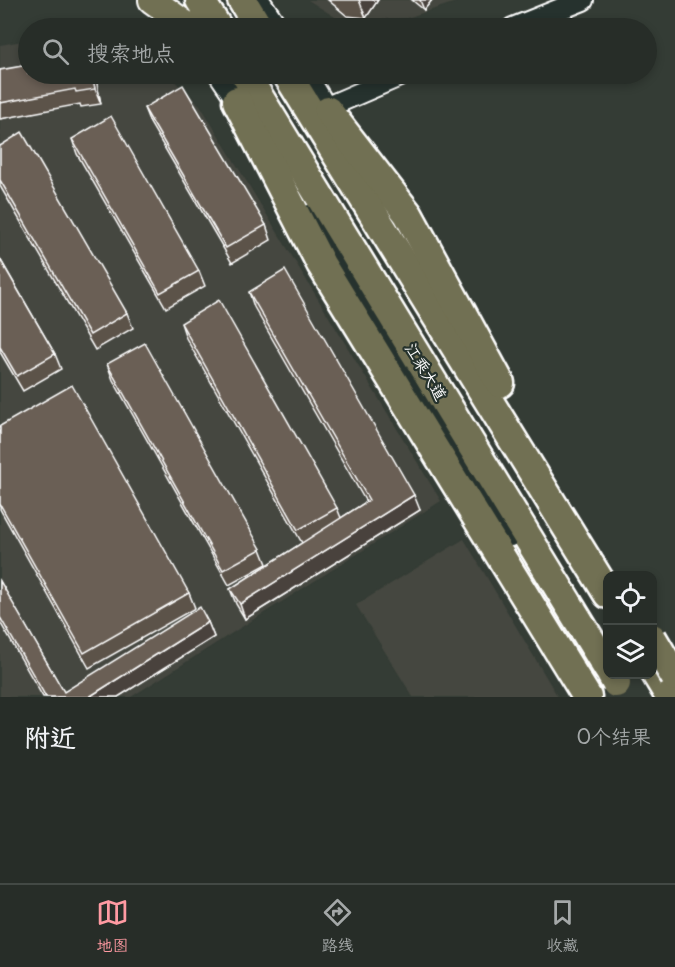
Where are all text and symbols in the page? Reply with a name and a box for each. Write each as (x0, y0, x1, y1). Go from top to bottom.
search box (18, 18, 657, 84)
icon: search (39, 35, 72, 68)
text: 搜索地点 (87, 35, 175, 68)
street label: 江乘大道 (400, 337, 454, 405)
map controls (603, 571, 657, 679)
button: locate (603, 571, 657, 625)
button: layers (603, 625, 657, 679)
text: 附近 (24, 717, 76, 756)
text: 0个结果 (576, 721, 651, 751)
tab: 地图 (96, 896, 129, 956)
tab: 路线 (321, 896, 354, 956)
tab: 收藏 (546, 896, 579, 956)

